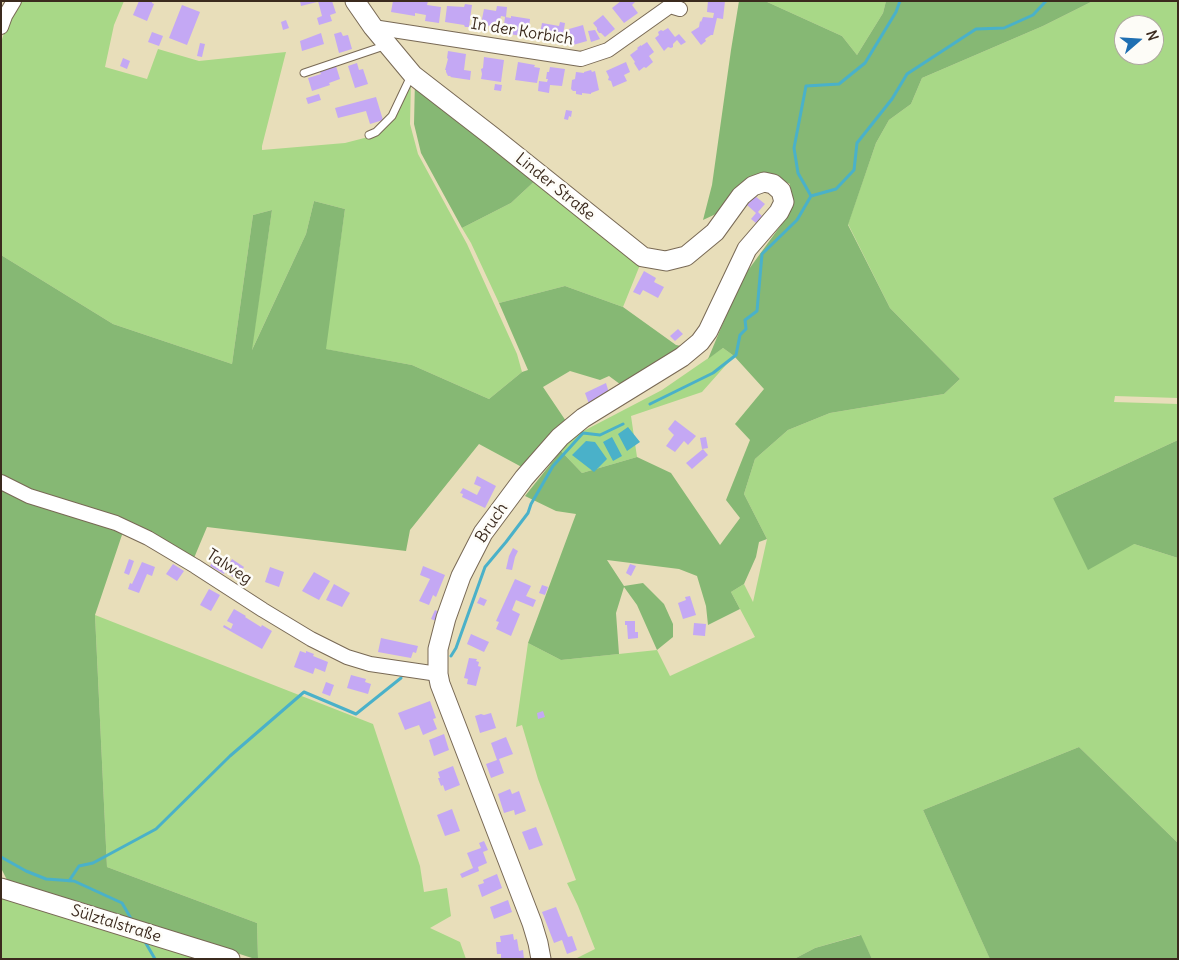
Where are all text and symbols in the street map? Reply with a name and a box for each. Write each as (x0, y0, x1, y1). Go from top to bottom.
street label: In der Korbich (470, 14, 574, 50)
north arrow (1114, 15, 1164, 65)
text: N (1142, 28, 1162, 43)
street label: Linder Straße (511, 149, 599, 225)
street label: Bruch (472, 500, 512, 546)
street label: Talweg (203, 545, 255, 589)
street label: Sülztalstraße (69, 901, 163, 947)

